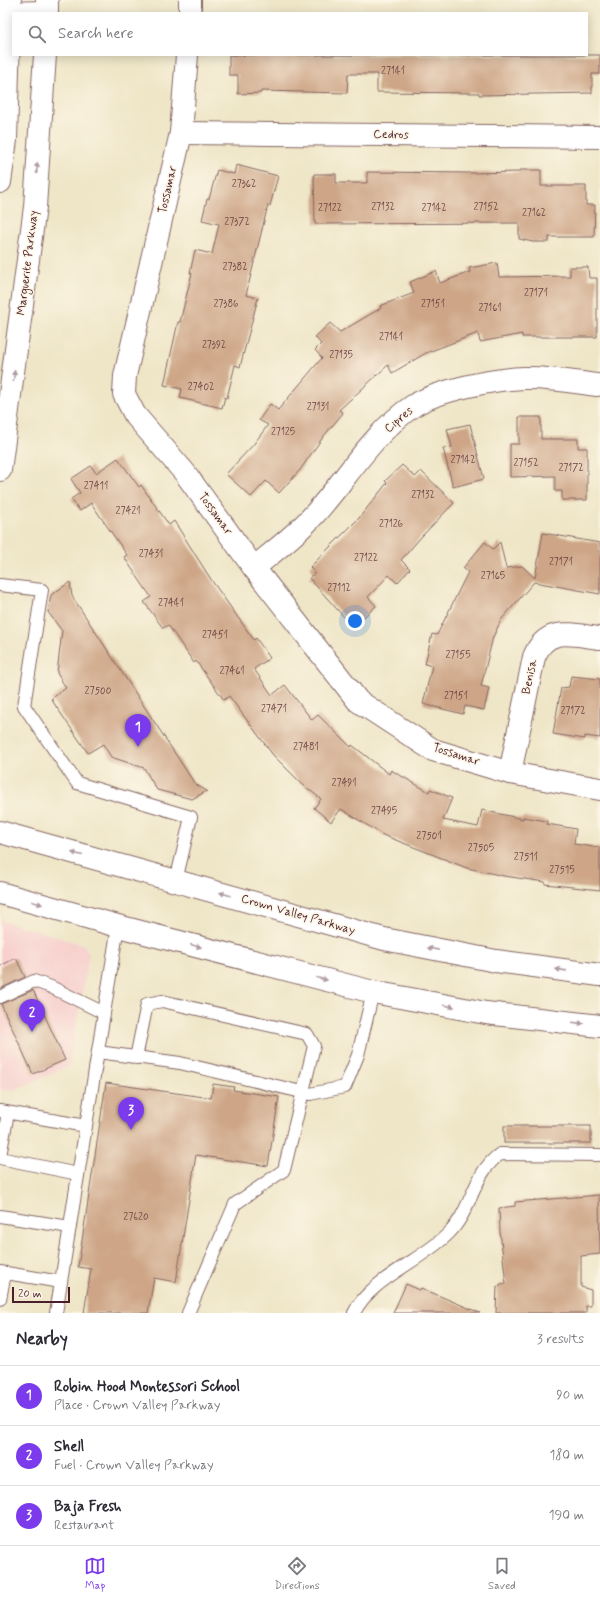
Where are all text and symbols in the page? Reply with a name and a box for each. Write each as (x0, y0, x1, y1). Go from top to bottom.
search box (12, 12, 588, 56)
icon: search (26, 23, 48, 45)
text: Search here (58, 24, 134, 44)
house number: 27141 (381, 65, 405, 78)
street label: Cedros (373, 127, 410, 143)
one-way arrow (34, 162, 41, 174)
street label: Tossamar (155, 165, 181, 215)
house number: 27362 (232, 178, 256, 191)
house number: 27132 (371, 201, 395, 214)
house number: 27152 (473, 201, 499, 214)
house number: 27122 (318, 202, 342, 215)
house number: 27142 (422, 202, 446, 215)
house number: 27162 (522, 207, 546, 220)
street label: Marguerite Parkway (14, 209, 42, 316)
house number: 27372 (224, 216, 250, 229)
house number: 27382 (223, 261, 247, 274)
house number: 27171 (524, 287, 548, 300)
house number: 27386 (213, 298, 239, 311)
house number: 27151 (421, 298, 445, 311)
house number: 27161 (478, 302, 502, 315)
house number: 27141 (379, 331, 403, 344)
house number: 27392 (202, 339, 226, 352)
house number: 27135 (329, 349, 353, 362)
one-way arrow (10, 370, 17, 382)
house number: 27402 (188, 381, 214, 394)
house number: 27131 (307, 401, 329, 414)
street label: Cipres (381, 403, 417, 437)
house number: 27125 (271, 426, 295, 439)
house number: 27142 (451, 454, 475, 467)
house number: 27152 (513, 457, 539, 470)
house number: 27172 (558, 462, 584, 475)
house number: 27411 (84, 480, 108, 493)
house number: 27132 (411, 489, 435, 502)
street label: Tossamar (194, 490, 236, 538)
house number: 27421 (115, 505, 141, 518)
house number: 27126 (379, 518, 404, 531)
house number: 27431 (139, 548, 163, 561)
house number: 27122 (354, 552, 378, 565)
house number: 27171 (549, 556, 573, 569)
house number: 27165 (481, 570, 505, 583)
house number: 27112 (327, 582, 351, 595)
house number: 27441 (158, 597, 184, 610)
your location (345, 611, 365, 631)
house number: 27451 (202, 629, 228, 642)
house number: 27155 (445, 649, 471, 662)
street label: Benisa (519, 657, 542, 696)
house number: 27461 (219, 665, 245, 678)
house number: 27500 (85, 685, 112, 698)
house number: 27151 (444, 690, 468, 703)
house number: 27471 (261, 703, 287, 716)
house number: 27172 (560, 705, 586, 718)
pin: 1 (125, 714, 151, 747)
street label: Tossamar (430, 740, 482, 770)
house number: 27481 (293, 741, 319, 754)
house number: 27491 (331, 777, 357, 790)
house number: 27495 (371, 805, 397, 818)
house number: 27501 (416, 830, 442, 843)
house number: 27505 (468, 842, 494, 855)
one-way arrow (71, 850, 84, 856)
house number: 27511 (514, 851, 538, 864)
house number: 27515 (549, 864, 575, 877)
one-way arrow (218, 891, 231, 897)
street label: Crown Valley Parkway (239, 891, 357, 939)
one-way arrow (31, 901, 44, 907)
one-way arrow (190, 943, 202, 949)
one-way arrow (427, 945, 439, 951)
one-way arrow (555, 967, 567, 973)
one-way arrow (316, 976, 328, 982)
pin: 2 (19, 999, 45, 1032)
one-way arrow (443, 1003, 455, 1009)
one-way arrow (572, 1020, 584, 1026)
pin: 3 (118, 1097, 144, 1130)
house number: 27620 (123, 1211, 149, 1224)
scale bar (12, 1285, 70, 1304)
text: 20 m (18, 1287, 41, 1301)
text: Nearby (16, 1328, 68, 1350)
text: 3 results (537, 1331, 584, 1348)
text: Robin Hood Montessori School (54, 1377, 240, 1397)
text: 1 (26, 1387, 32, 1404)
text: 90 m (556, 1387, 584, 1404)
text: Place · Crown Valley Parkway (54, 1397, 220, 1414)
text: Shell (54, 1437, 84, 1457)
text: 2 (26, 1447, 32, 1464)
text: 180 m (549, 1447, 584, 1464)
text: Fuel · Crown Valley Parkway (54, 1457, 214, 1474)
text: Baja Fresh (54, 1497, 122, 1517)
text: 3 (26, 1507, 32, 1524)
text: 190 m (549, 1507, 584, 1524)
text: Restaurant (54, 1517, 114, 1534)
tab: Map (84, 1555, 106, 1593)
tab: Directions (274, 1555, 320, 1593)
tab: Saved (488, 1555, 516, 1593)

